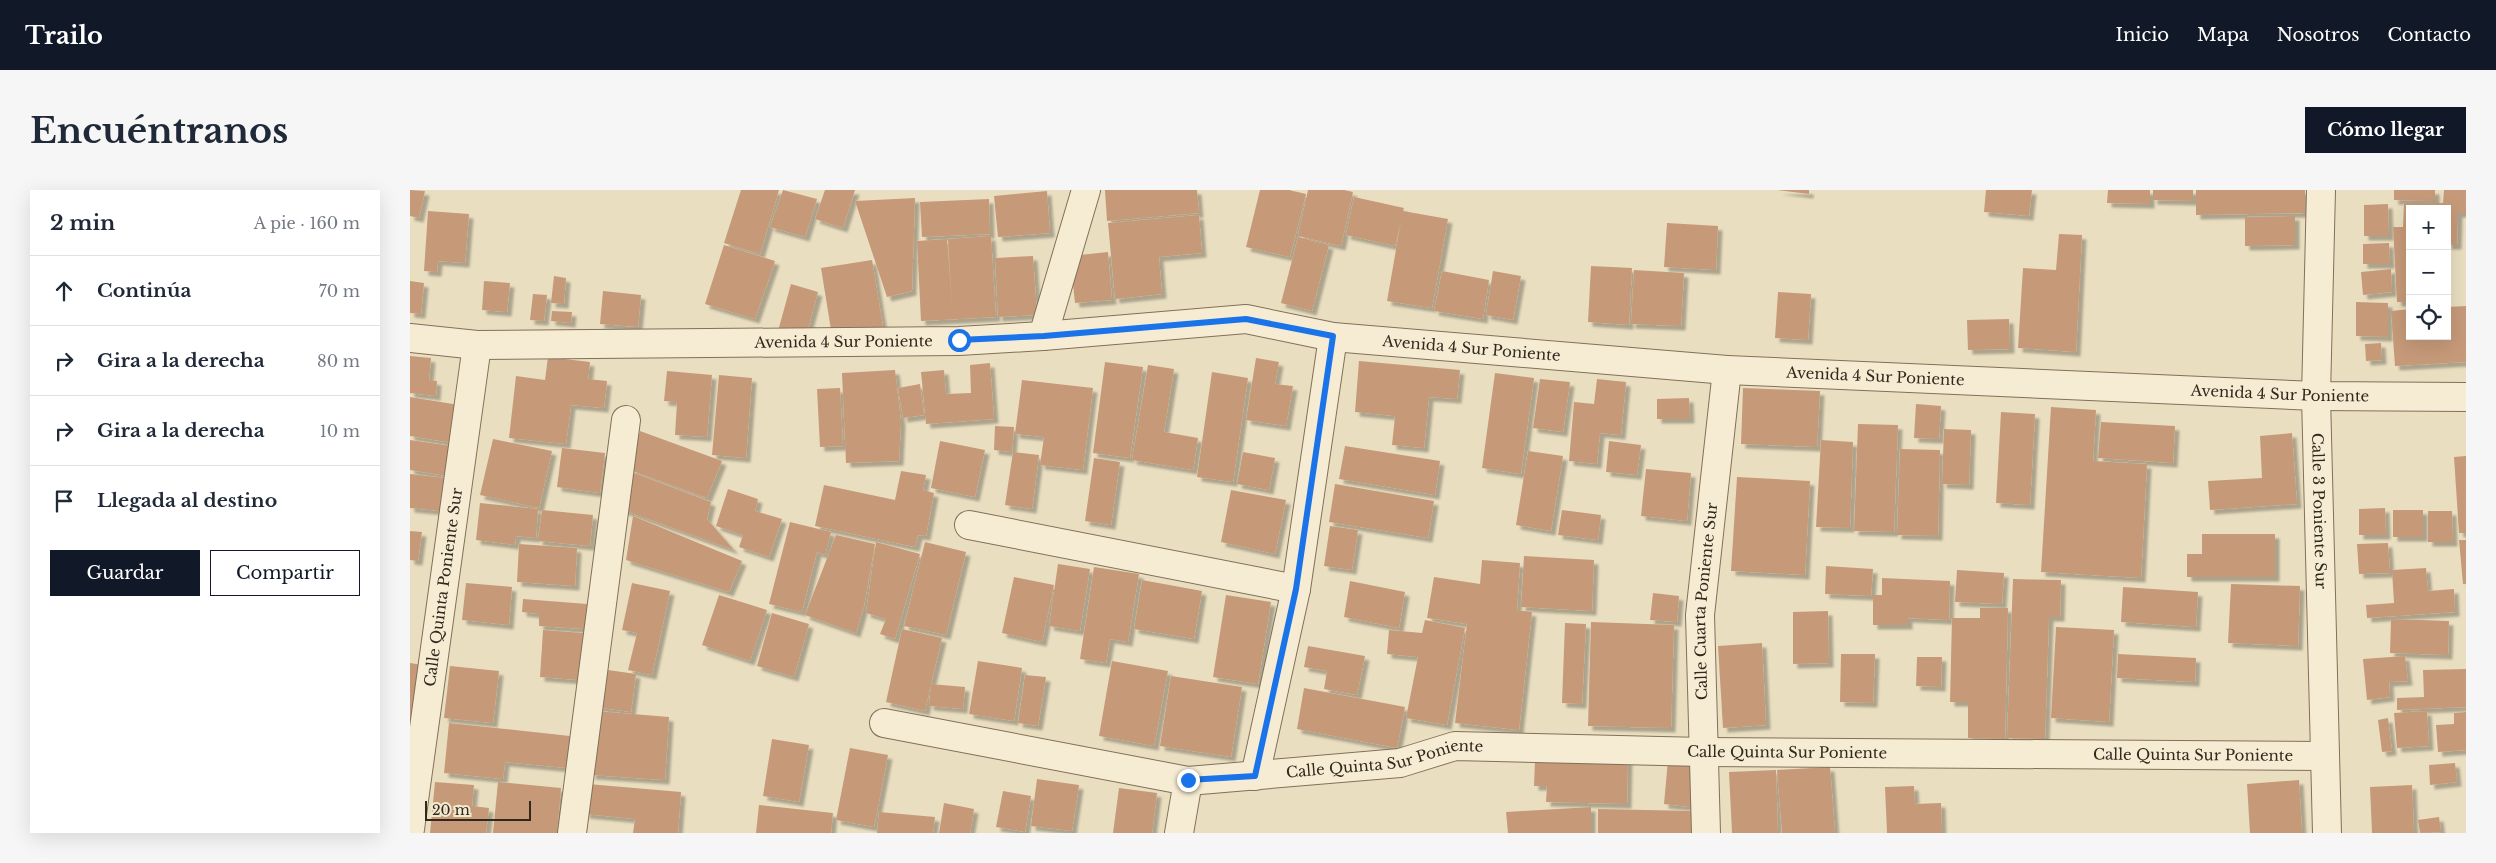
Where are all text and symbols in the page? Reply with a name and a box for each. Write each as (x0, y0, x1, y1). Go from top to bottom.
text: Trailo (25, 21, 103, 50)
text: Inicio (2115, 24, 2169, 46)
text: Mapa (2197, 24, 2249, 46)
text: Nosotros (2277, 24, 2359, 46)
text: Contacto (2387, 24, 2471, 46)
button: Cómo llegar (2305, 107, 2466, 153)
text: Encuéntranos (30, 109, 288, 152)
map controls (2406, 205, 2451, 340)
button: + (2406, 205, 2451, 250)
text: 2 min (50, 210, 115, 236)
text: A pie · 160 m (254, 213, 360, 233)
button: − (2406, 250, 2451, 295)
icon: ahead (50, 277, 78, 305)
text: Continúa (97, 279, 191, 302)
text: 70 m (319, 281, 360, 301)
button: locate (2406, 295, 2451, 340)
route start (948, 329, 971, 352)
street label: Avenida 4 Sur Poniente (753, 331, 933, 352)
street label: Avenida 4 Sur Poniente (1381, 331, 1561, 365)
icon: right (50, 347, 78, 375)
text: Gira a la derecha (97, 349, 265, 372)
text: 80 m (317, 351, 360, 371)
street label: Avenida 4 Sur Poniente (1785, 363, 1965, 389)
street label: Avenida 4 Sur Poniente (2189, 380, 2369, 405)
icon: right (50, 417, 78, 445)
text: Gira a la derecha (97, 419, 265, 442)
text: 10 m (320, 421, 360, 441)
street label: Calle 3 Poniente Sur (2308, 433, 2331, 590)
street label: Calle Quinta Poniente Sur (420, 486, 466, 688)
icon: arrive (50, 487, 78, 515)
text: Llegada al destino (97, 489, 277, 512)
street label: Calle Cuarta Poniente Sur (1690, 501, 1721, 700)
button: Guardar (50, 550, 200, 596)
button: Compartir (210, 550, 360, 596)
street label: Calle Quinta Sur Poniente (1285, 735, 1483, 782)
street label: Calle Quinta Sur Poniente (1687, 742, 1887, 762)
street label: Calle Quinta Sur Poniente (2093, 745, 2293, 765)
route end (1177, 769, 1200, 792)
scale bar (425, 798, 531, 821)
text: 20 m (432, 801, 470, 819)

